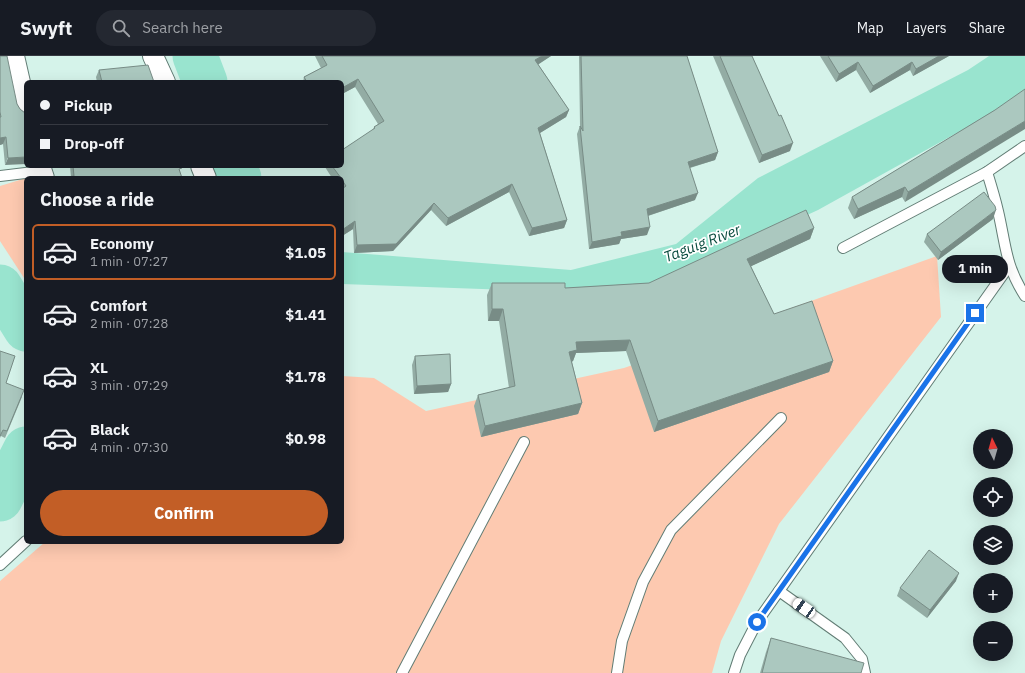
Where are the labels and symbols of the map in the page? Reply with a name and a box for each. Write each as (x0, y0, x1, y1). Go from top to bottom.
water label: Taguig River (661, 219, 744, 266)
callout: 1 min (942, 255, 1008, 283)
route end (966, 304, 984, 322)
north arrow (973, 429, 1013, 469)
car (791, 596, 817, 620)
route start (748, 613, 766, 631)

